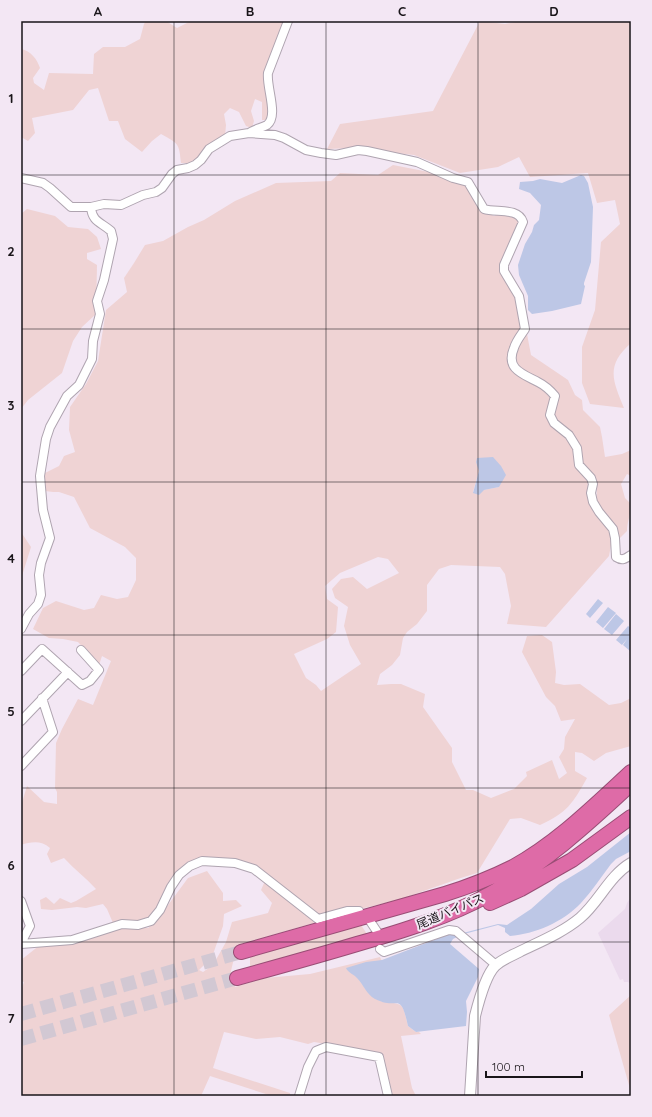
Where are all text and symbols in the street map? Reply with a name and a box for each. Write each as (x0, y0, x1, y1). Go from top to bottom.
text: A (94, 3, 103, 19)
text: B (246, 3, 254, 19)
text: C (398, 3, 406, 19)
text: D (549, 3, 559, 19)
text: 1 (8, 90, 14, 106)
text: 2 (7, 243, 15, 259)
text: 3 (8, 397, 15, 413)
text: 4 (7, 550, 15, 566)
text: 5 (7, 703, 15, 719)
text: 6 (7, 857, 15, 873)
street label: 尾道バイパス (414, 890, 486, 932)
text: 7 (7, 1010, 15, 1026)
scale bar (486, 1053, 582, 1079)
text: 100 m (492, 1059, 525, 1074)

